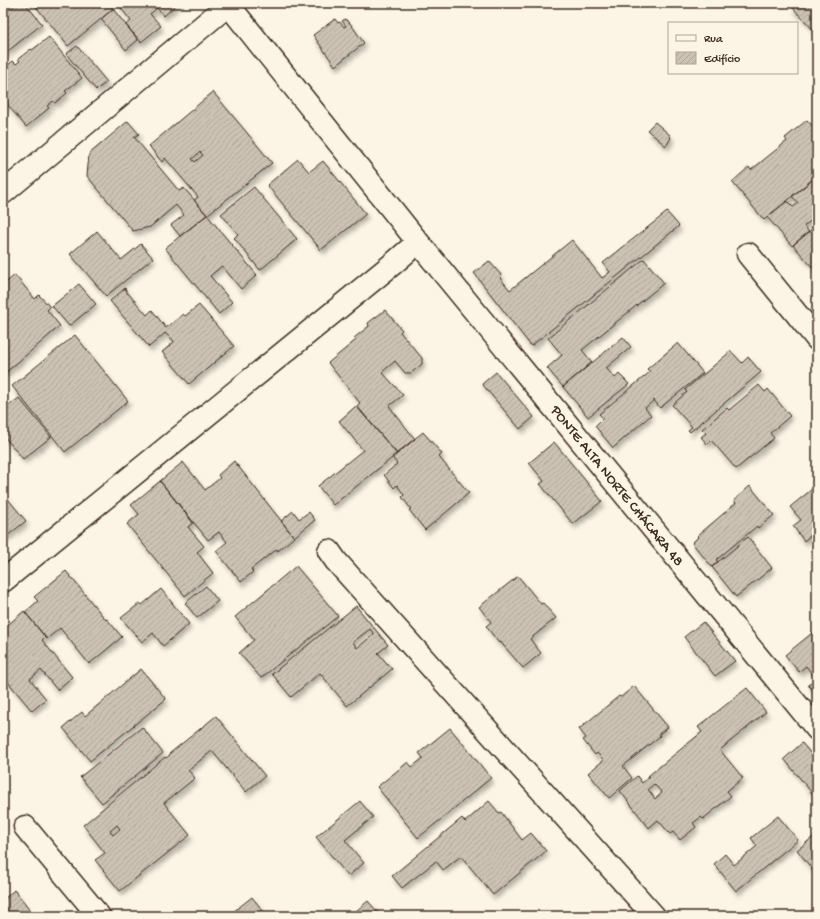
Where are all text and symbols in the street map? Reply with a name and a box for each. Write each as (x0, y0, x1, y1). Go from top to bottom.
legend (668, 22, 798, 74)
text: Rua (704, 33, 723, 47)
text: Edifício (704, 53, 740, 67)
street label: PONTE ALTA NORTE CHÁCARA 48 (545, 401, 687, 570)

